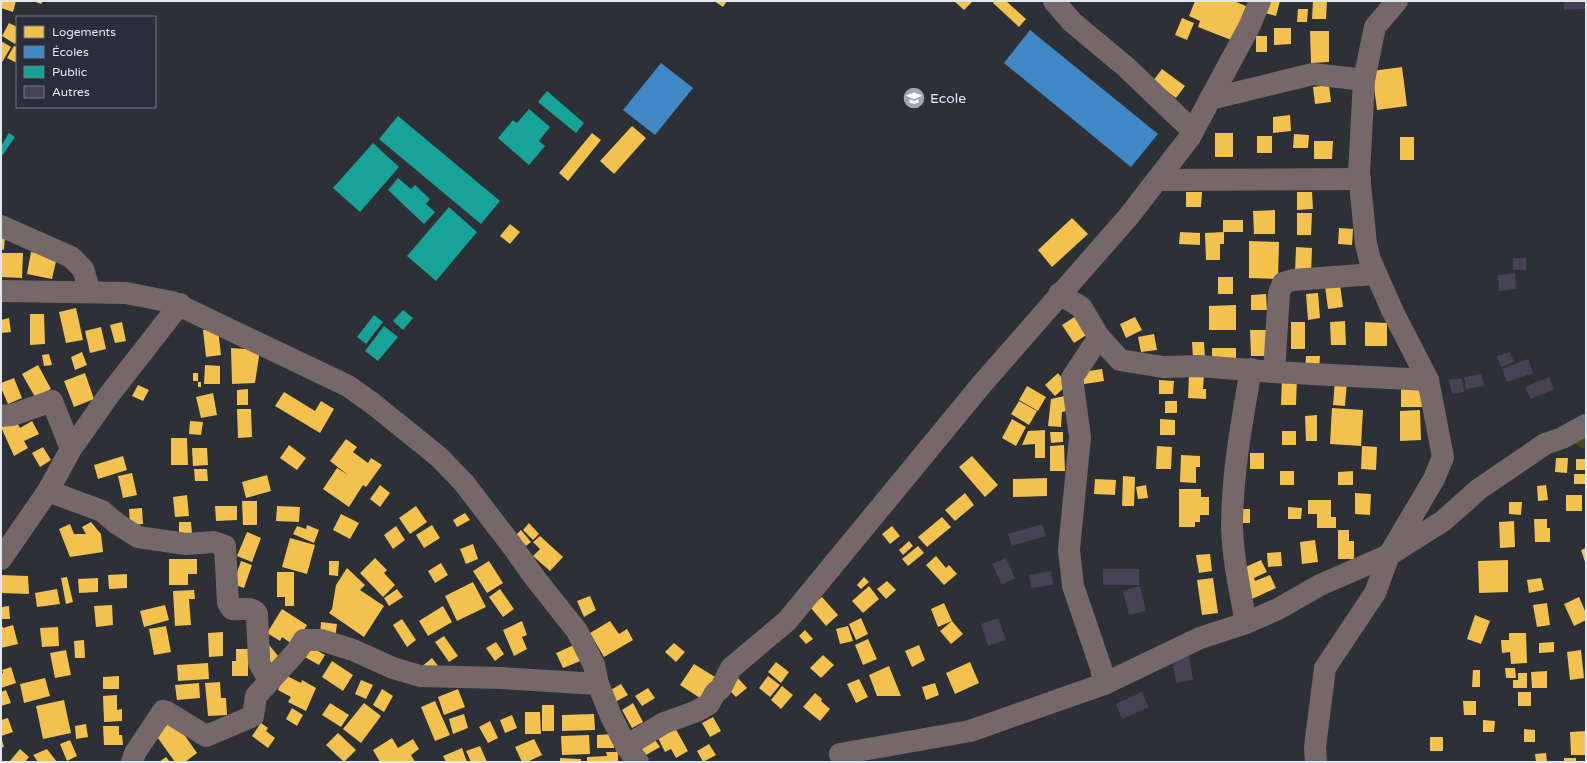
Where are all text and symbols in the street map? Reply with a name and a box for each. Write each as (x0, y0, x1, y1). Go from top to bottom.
legend (16, 16, 156, 108)
text: Logements (52, 25, 116, 39)
text: Écoles (52, 45, 89, 59)
text: Public (52, 65, 87, 79)
text: Autres (52, 85, 90, 99)
school or university icon: Ecole (901, 85, 927, 111)
place label: Ecole (930, 90, 966, 107)

